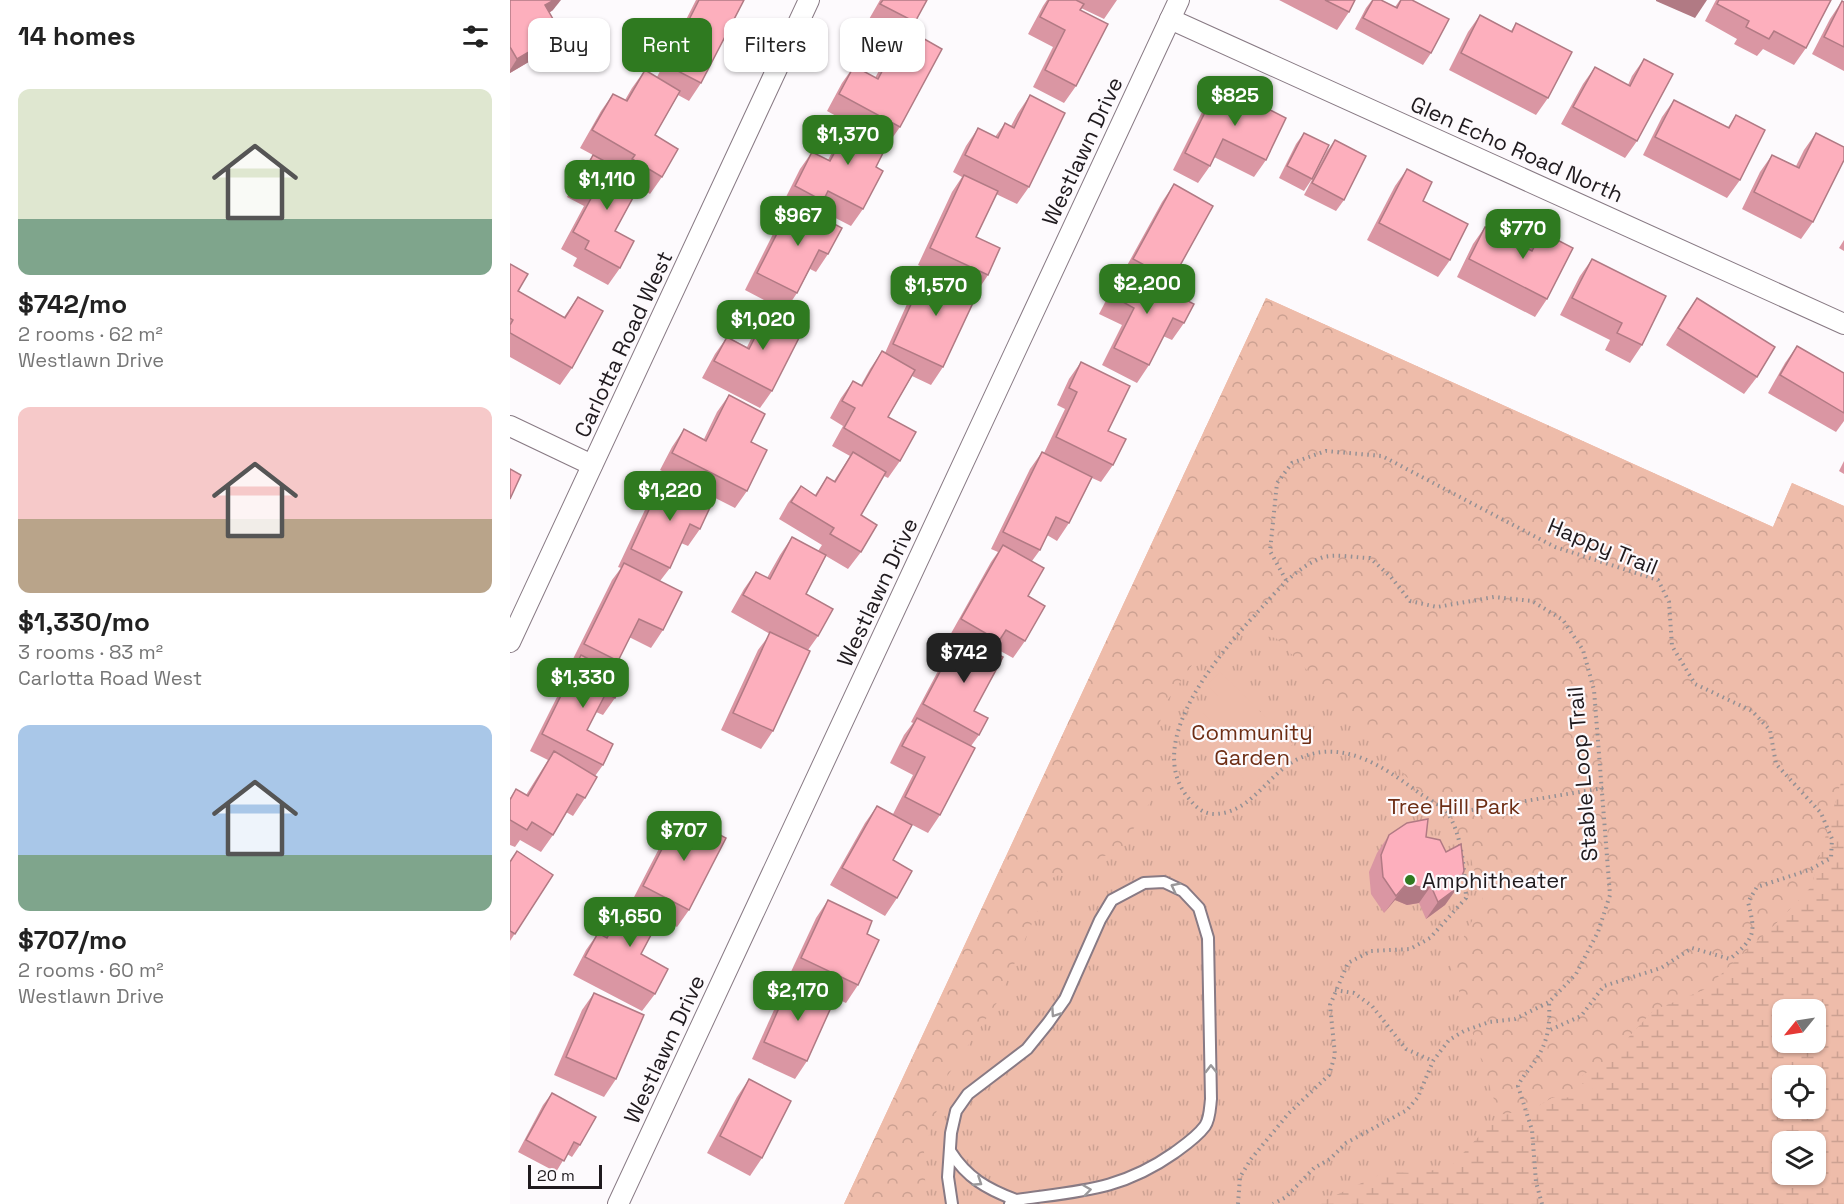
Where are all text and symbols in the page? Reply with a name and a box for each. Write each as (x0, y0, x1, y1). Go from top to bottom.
chip: Buy (528, 18, 610, 72)
chip: Rent (622, 18, 712, 72)
chip: Filters (724, 18, 828, 72)
chip: New (840, 18, 925, 72)
text: 14 homes (18, 19, 136, 53)
icon: filters (459, 20, 492, 53)
street label: Westlawn Drive (1035, 72, 1129, 230)
pin: $825 (1199, 76, 1271, 127)
text: $825 (1211, 82, 1259, 108)
street label: Glen Echo Road North (1406, 89, 1628, 209)
pin: $1,370 (799, 115, 897, 166)
text: $1,370 (816, 121, 880, 147)
icon: home (201, 128, 309, 236)
pin: $1,110 (558, 160, 656, 211)
text: $1,110 (578, 166, 636, 192)
pin: $967 (762, 196, 834, 247)
text: $967 (774, 202, 822, 228)
pin: $770 (1487, 209, 1559, 260)
text: $770 (1499, 215, 1547, 241)
street label: Carlotta Road West (568, 246, 678, 442)
pin: $2,200 (1098, 264, 1196, 315)
pin: $1,570 (887, 266, 985, 317)
text: $2,200 (1113, 270, 1181, 296)
text: $1,570 (905, 272, 967, 298)
text: $742/mo (18, 287, 127, 321)
pin: $1,020 (714, 300, 812, 351)
text: $1,020 (731, 306, 795, 332)
text: 2 rooms · 62 m² (18, 321, 163, 347)
text: Westlawn Drive (18, 347, 164, 373)
icon: home (201, 446, 309, 554)
pin: $1,220 (621, 471, 719, 522)
text: $1,220 (638, 477, 702, 503)
street label: Happy Trail (1544, 511, 1662, 581)
street label: Westlawn Drive (830, 513, 924, 671)
text: $1,330/mo (18, 605, 150, 639)
pin: $742 (928, 633, 1000, 684)
text: 3 rooms · 83 m² (18, 639, 163, 665)
text: $742 (941, 639, 987, 665)
pin: $1,330 (534, 658, 632, 709)
text: $1,330 (551, 664, 615, 690)
text: Carlotta Road West (18, 665, 202, 691)
street label: Stable Loop Trail (1560, 685, 1604, 863)
park label: Community Garden (1191, 718, 1313, 771)
icon: home (201, 764, 309, 872)
park label: Tree Hill Park (1388, 792, 1521, 820)
pin: $707 (648, 811, 720, 862)
text: $707 (661, 817, 707, 843)
place label: Amphitheater (1422, 866, 1567, 894)
marker: Amphitheater (1403, 873, 1417, 887)
one-way arrow (1170, 883, 1181, 894)
pin: $1,650 (581, 897, 679, 948)
text: $1,650 (598, 903, 662, 929)
text: $707/mo (18, 923, 127, 957)
text: 2 rooms · 60 m² (18, 957, 164, 983)
street label: Westlawn Drive (617, 970, 711, 1128)
pin: $2,170 (749, 971, 847, 1022)
text: $2,170 (767, 977, 829, 1003)
text: Westlawn Drive (18, 983, 164, 1009)
north arrow (1772, 999, 1826, 1053)
map controls (1772, 999, 1826, 1185)
one-way arrow (1051, 1007, 1062, 1018)
one-way arrow (1205, 1064, 1217, 1073)
button: locate (1772, 1065, 1826, 1119)
button: layers (1772, 1131, 1826, 1185)
scale bar (528, 1162, 602, 1190)
text: 20 m (537, 1165, 575, 1186)
one-way arrow (971, 1175, 982, 1186)
one-way arrow (1083, 1184, 1092, 1196)

